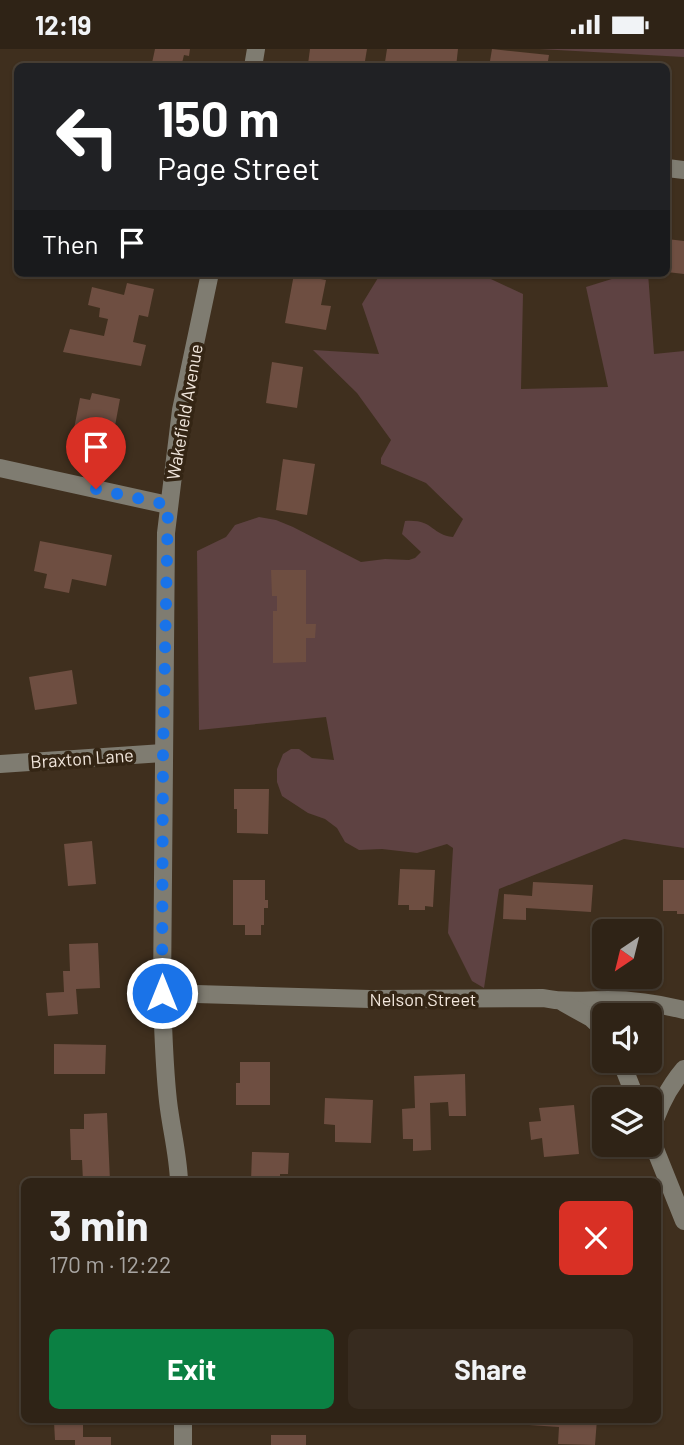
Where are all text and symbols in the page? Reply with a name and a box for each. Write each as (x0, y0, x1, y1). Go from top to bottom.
text: 12:19 (35, 9, 91, 40)
text: 150 m (157, 88, 279, 147)
icon: left (42, 91, 133, 182)
text: Page Street (157, 148, 320, 186)
icon: arrive (113, 224, 151, 262)
text: Then (42, 228, 99, 259)
street label: Wakefield Avenue (161, 342, 207, 482)
pin (66, 417, 126, 489)
icon: arrive (77, 428, 115, 466)
street label: Braxton Lane (30, 743, 134, 773)
north arrow (592, 919, 662, 989)
map controls (592, 919, 662, 1157)
position arrow (125, 956, 199, 1030)
street label: Nelson Street (370, 988, 476, 1010)
button: sound (592, 1003, 662, 1073)
button: layers (592, 1087, 662, 1157)
text: 3 min (49, 1199, 149, 1249)
button: close (559, 1201, 633, 1275)
text: 170 m · 12:22 (49, 1250, 171, 1278)
button: Exit (49, 1329, 334, 1409)
button: Share (348, 1329, 633, 1409)

